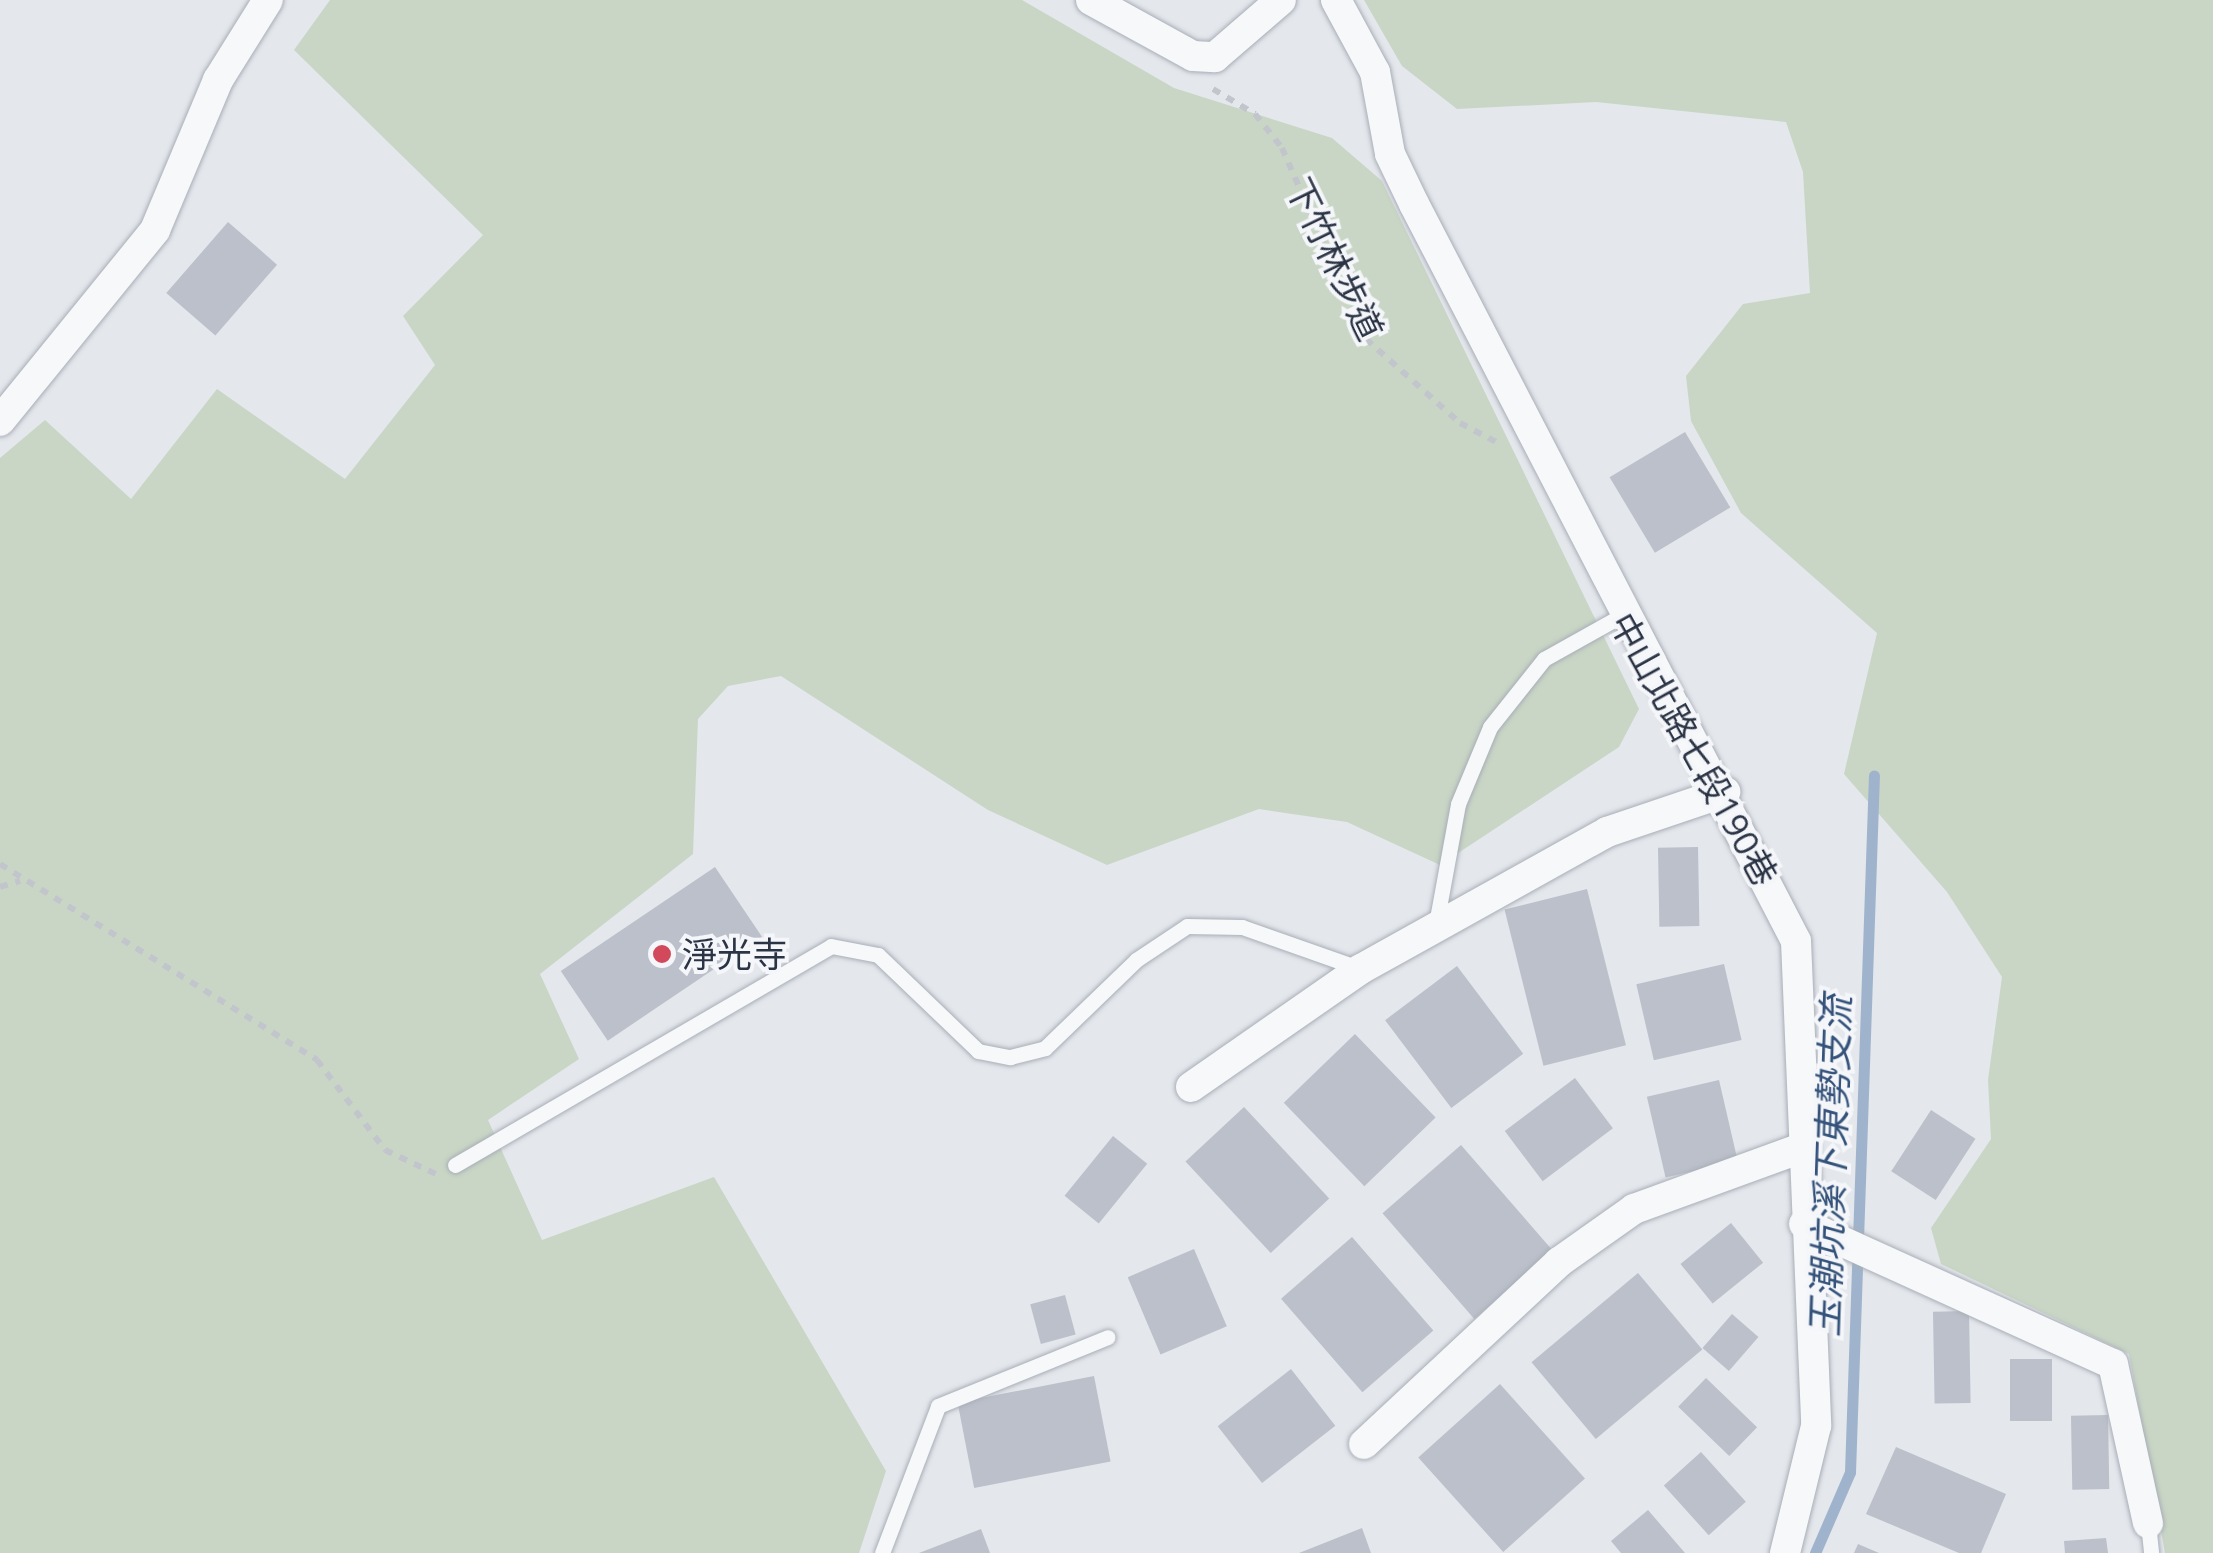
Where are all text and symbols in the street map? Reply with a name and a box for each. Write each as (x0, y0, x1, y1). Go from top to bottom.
street label: 下竹林步道 (1278, 171, 1392, 347)
street label: 中山北路七段190巷 (1602, 605, 1786, 893)
place label: 淨光寺 (682, 933, 787, 975)
marker: 淨光寺 (651, 943, 673, 965)
water label: 玉潮坑溪下東勢支流 (1801, 994, 1859, 1338)

